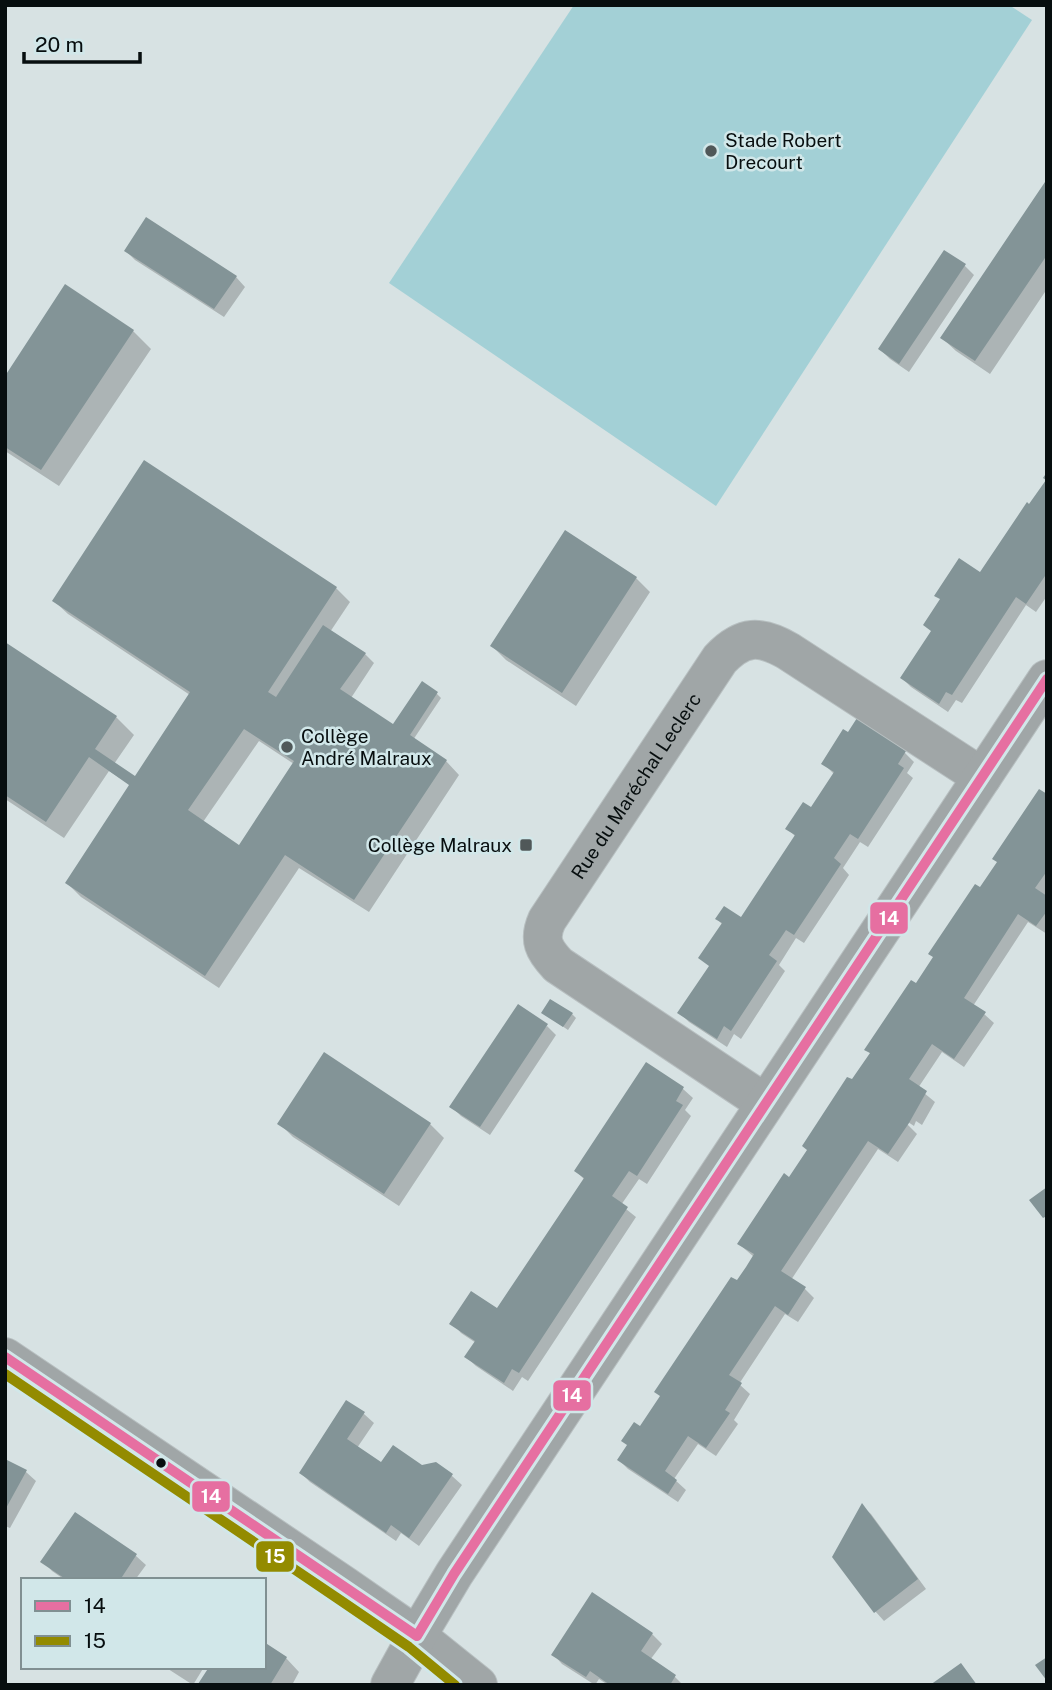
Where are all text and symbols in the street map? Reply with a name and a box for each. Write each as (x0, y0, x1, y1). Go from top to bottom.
scale bar (24, 21, 140, 65)
text: 20 m (35, 32, 84, 57)
place label: Stade Robert Drecourt (725, 129, 842, 173)
marker: Stade Robert Drecourt (703, 143, 719, 159)
street label: Rue du Maréchal Leclerc (566, 689, 705, 883)
place label: Collège André Malraux (301, 725, 432, 769)
marker: Collège André Malraux (279, 739, 295, 755)
place label: Collège Malraux (368, 834, 512, 856)
marker: Collège Malraux (518, 837, 534, 853)
line badge: 14 (869, 901, 909, 935)
text: 14 (879, 907, 899, 929)
line badge: 14 (552, 1379, 592, 1412)
text: 14 (562, 1384, 582, 1406)
unlabelled marker (154, 1456, 168, 1470)
line badge: 14 (191, 1480, 231, 1513)
text: 14 (201, 1485, 221, 1507)
line badge: 15 (255, 1540, 295, 1573)
text: 15 (265, 1545, 285, 1567)
legend (21, 1578, 266, 1669)
text: 14 (84, 1593, 106, 1618)
text: 15 (84, 1628, 106, 1653)

